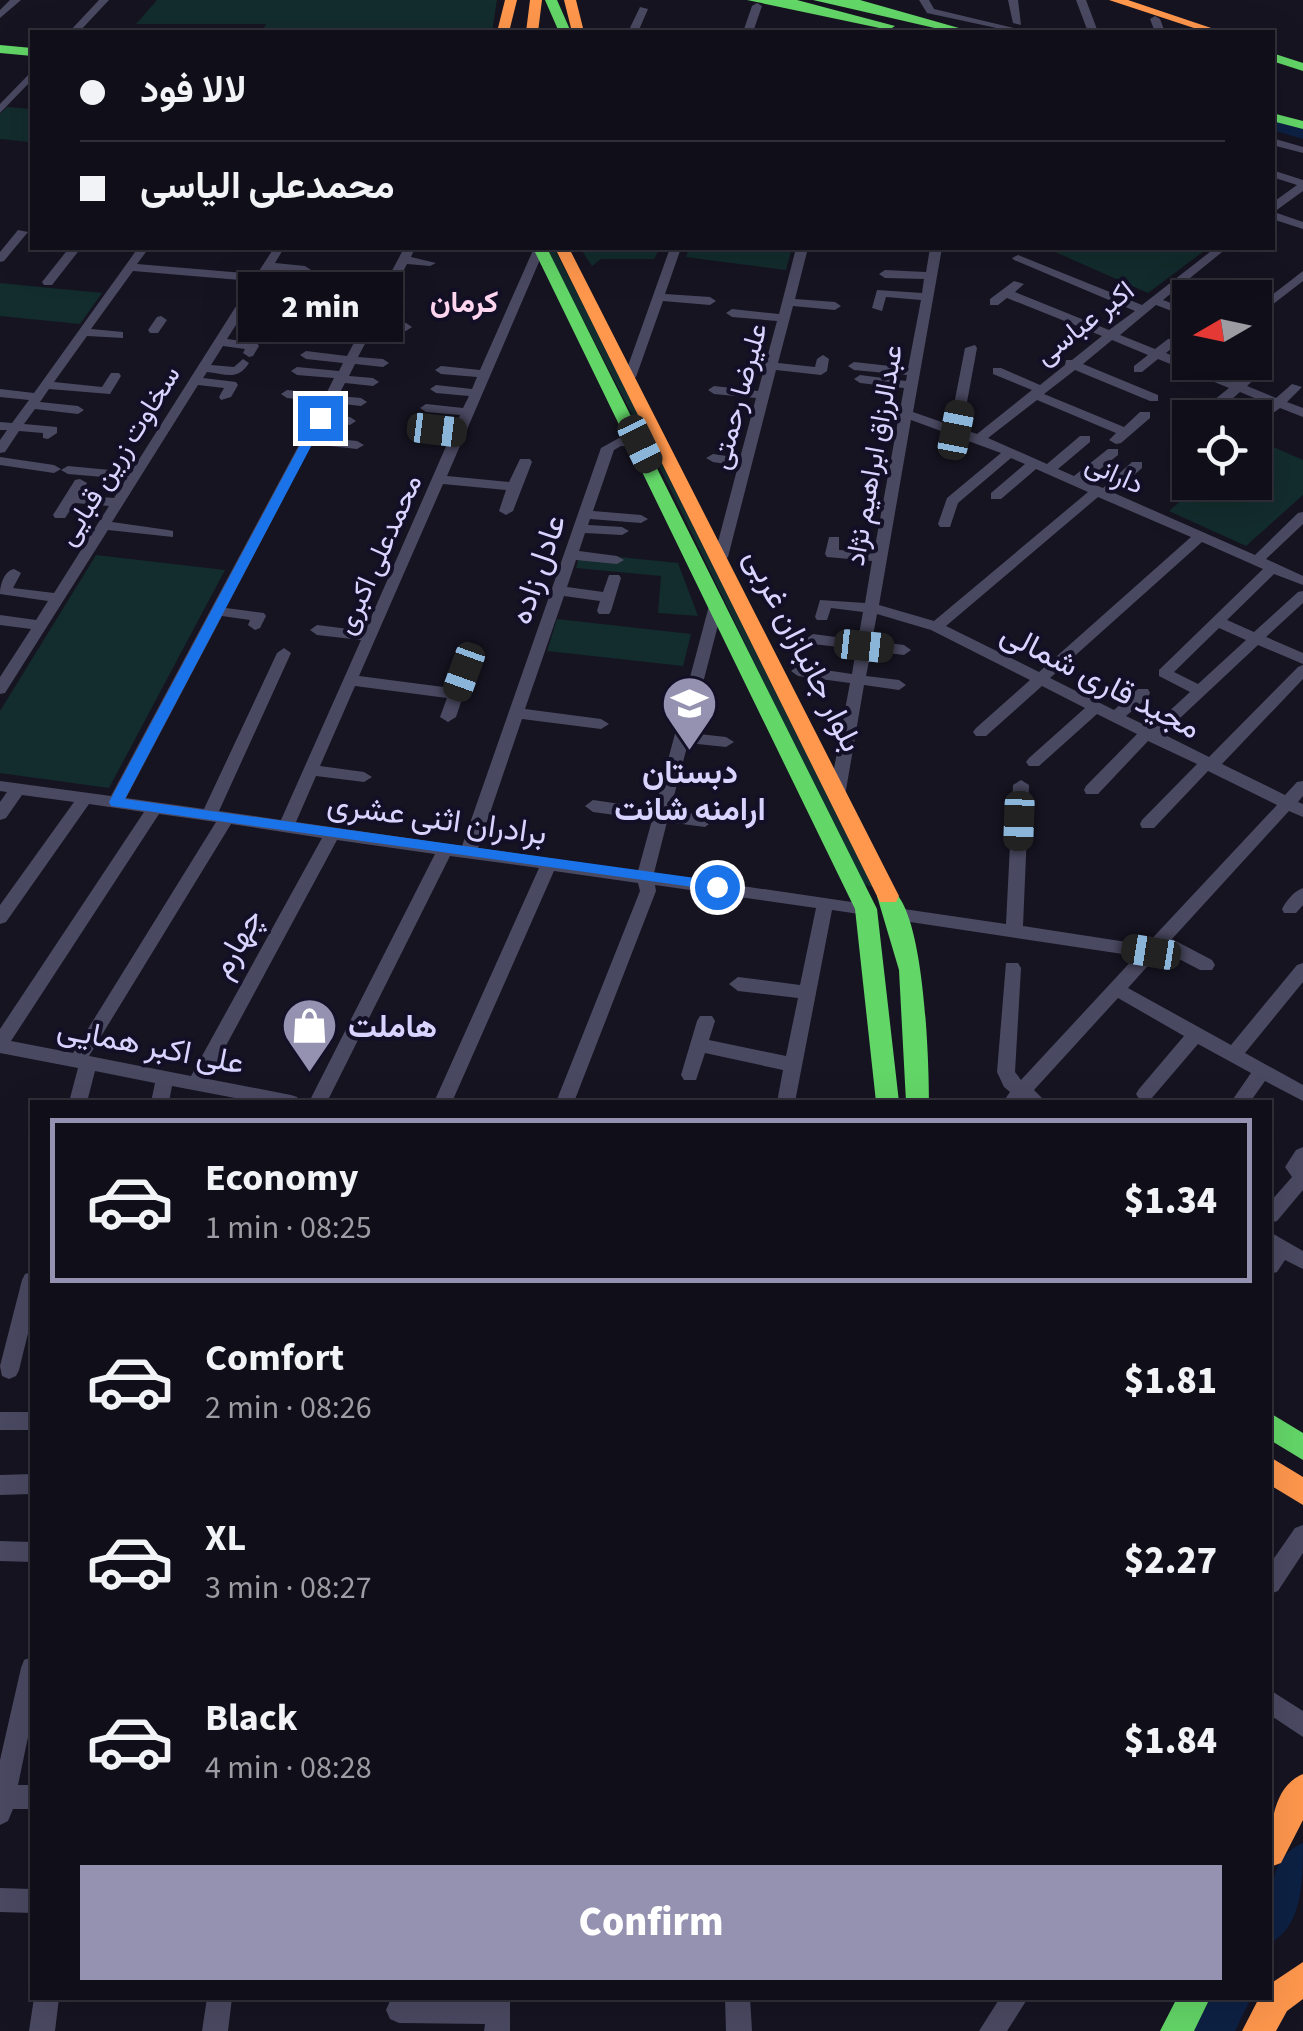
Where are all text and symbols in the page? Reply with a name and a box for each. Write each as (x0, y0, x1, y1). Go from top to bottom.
text: لالا فود (140, 63, 246, 117)
text: محمدعلی الیاسی (140, 159, 395, 213)
street label: اکبر عباسی (1026, 271, 1143, 375)
callout: 2 min (238, 273, 402, 343)
north arrow (1172, 280, 1272, 380)
map controls (1172, 280, 1272, 500)
district label: کرمان (430, 281, 498, 324)
text: 2 min (281, 284, 360, 330)
street label: علیرضا رحمتی (700, 319, 778, 474)
street label: عبدالرزاق ابراهیم نژاد (835, 341, 913, 569)
street label: سخاوت زرین قبایی (47, 358, 190, 553)
route end (298, 396, 343, 441)
car (936, 398, 976, 462)
button: locate (1172, 400, 1272, 500)
car (613, 410, 667, 478)
car (405, 411, 469, 449)
street label: دارانی (1079, 443, 1150, 504)
street label: محمدعلی اکبری (326, 468, 432, 641)
street label: عادل زاده (498, 508, 578, 631)
street label: بلوار جانبازان غربی (732, 541, 874, 760)
street label: مجید قاری شمالی (993, 611, 1208, 751)
car (833, 628, 895, 664)
car (440, 639, 488, 705)
school or university icon: دبستان ارامنه شانت (660, 673, 720, 752)
place label: دبستان ارامنه شانت (614, 750, 766, 833)
street label: برادران اثنی عشری (324, 781, 550, 857)
car (1003, 790, 1035, 852)
route start (695, 865, 740, 910)
street label: چهارم (199, 900, 275, 987)
car (1119, 932, 1183, 972)
shop icon: هاملت (279, 996, 339, 1075)
place label: هاملت (348, 1004, 437, 1050)
street label: علی اکبر همایی (53, 1005, 248, 1087)
text: Economy (205, 1151, 358, 1205)
icon: car (85, 1156, 175, 1246)
text: $1.34 (1124, 1174, 1217, 1228)
text: 1 min · 08:25 (205, 1205, 372, 1251)
text: Comfort (205, 1331, 344, 1385)
icon: car (85, 1336, 175, 1426)
text: $1.81 (1124, 1354, 1217, 1408)
text: 2 min · 08:26 (205, 1385, 372, 1431)
text: XL (205, 1511, 246, 1565)
icon: car (85, 1516, 175, 1606)
text: $2.27 (1124, 1534, 1217, 1588)
text: 3 min · 08:27 (205, 1565, 372, 1611)
text: Black (205, 1691, 298, 1745)
icon: car (85, 1696, 175, 1786)
text: $1.84 (1124, 1714, 1217, 1768)
text: 4 min · 08:28 (205, 1745, 372, 1791)
button: Confirm (80, 1865, 1222, 1980)

